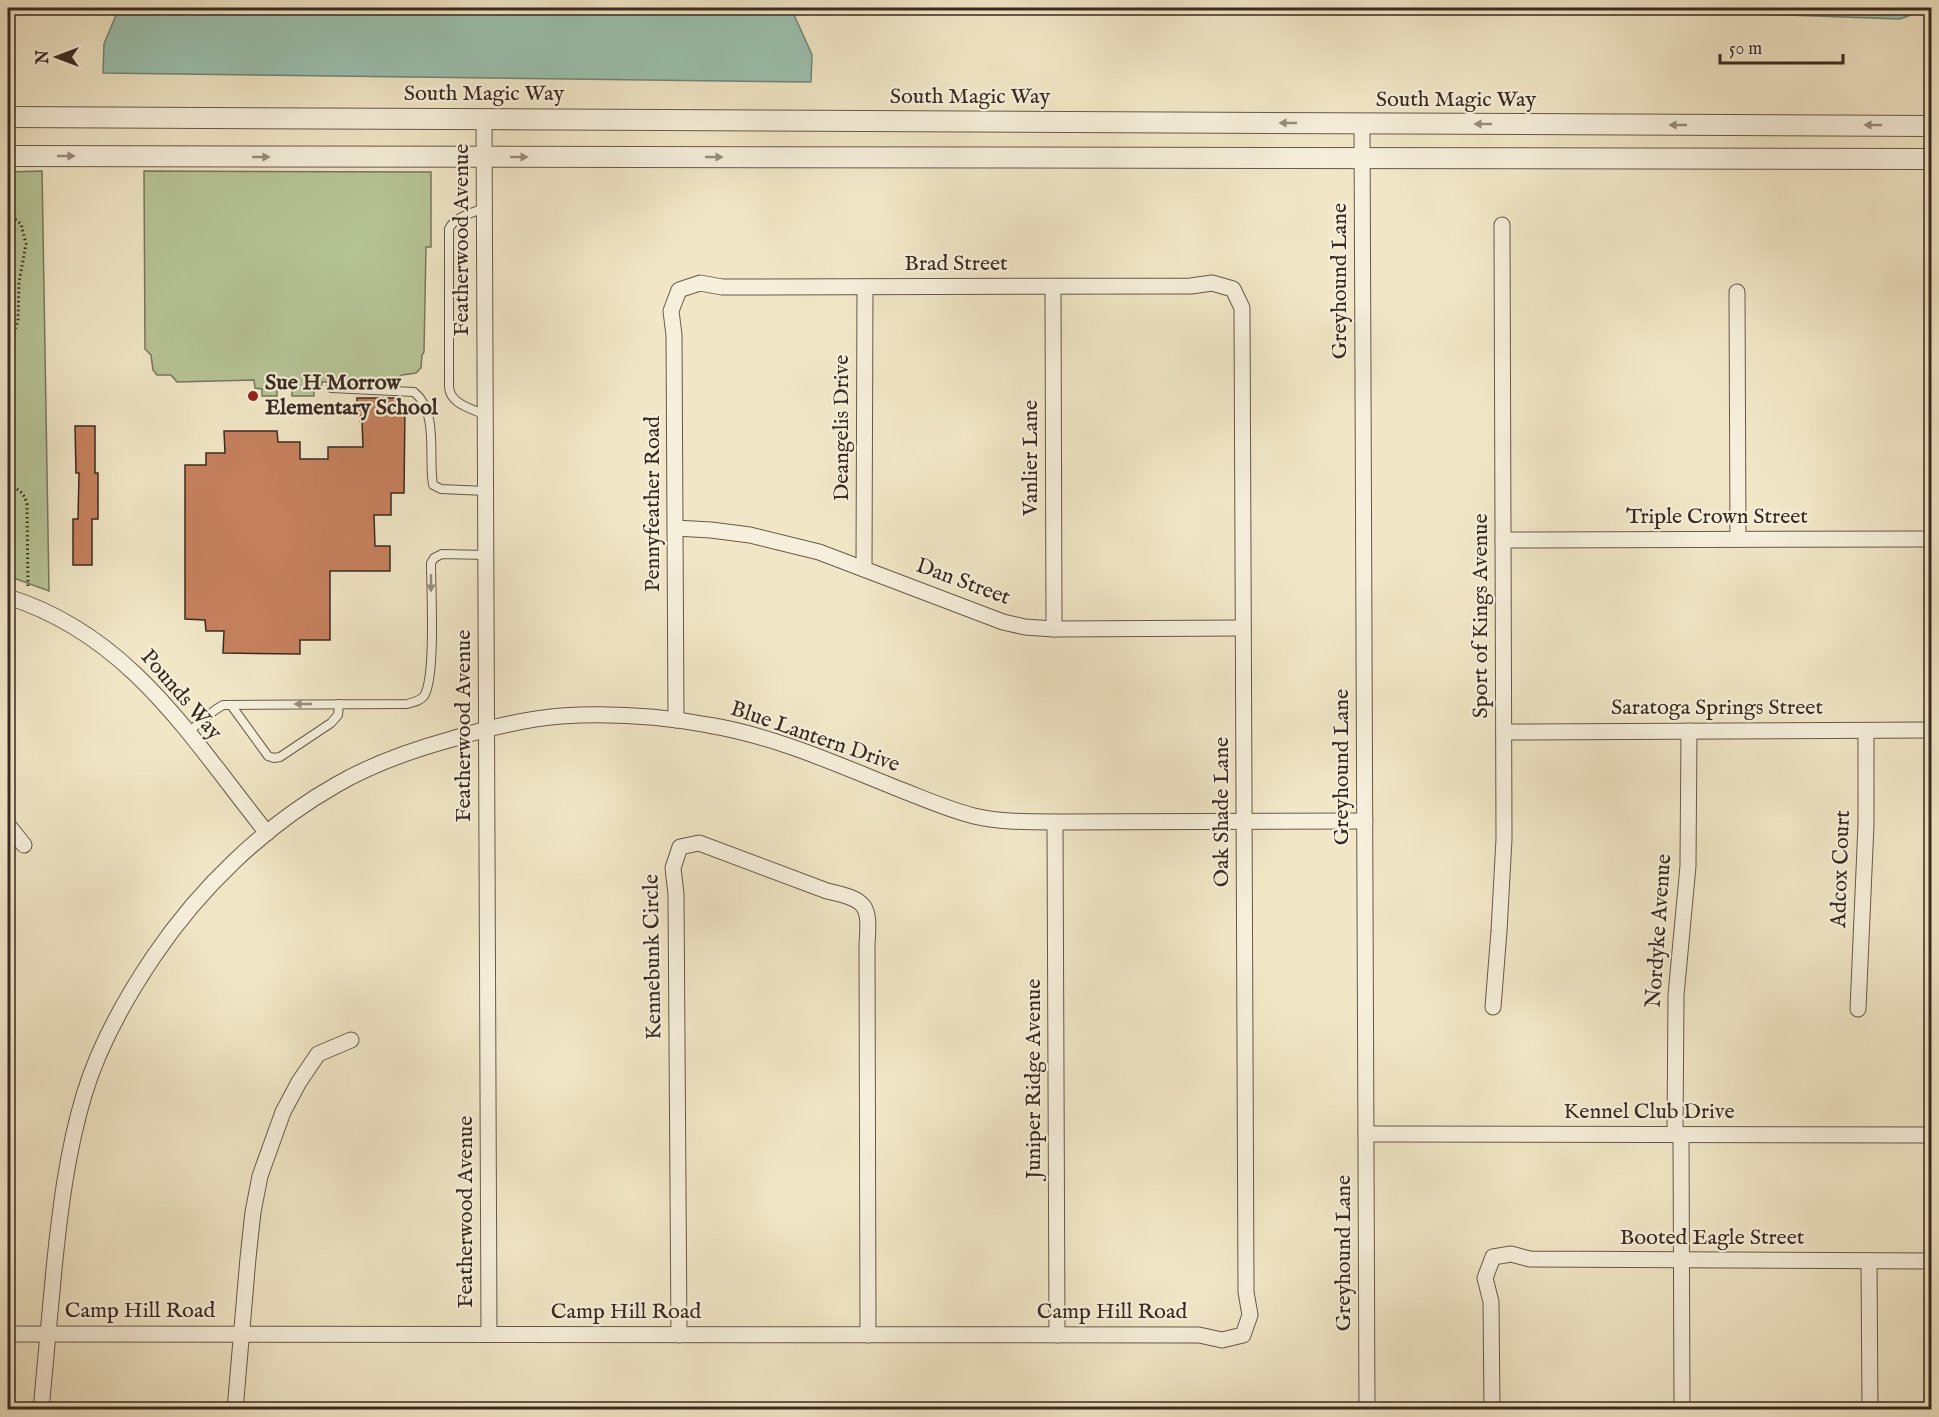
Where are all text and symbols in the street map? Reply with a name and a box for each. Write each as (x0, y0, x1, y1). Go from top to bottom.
north arrow (27, 27, 87, 87)
scale bar (1720, 27, 1843, 65)
text: 50 m (1729, 38, 1762, 61)
text: N (34, 50, 54, 65)
street label: South Magic Way (404, 80, 564, 108)
street label: South Magic Way (890, 83, 1050, 111)
street label: South Magic Way (1376, 86, 1536, 114)
one-way arrow (1279, 118, 1298, 128)
one-way arrow (1474, 119, 1493, 129)
one-way arrow (1669, 120, 1688, 130)
one-way arrow (1864, 120, 1883, 130)
street label: Featherwood Avenue (448, 144, 476, 336)
one-way arrow (56, 151, 75, 161)
one-way arrow (251, 152, 270, 162)
one-way arrow (509, 152, 528, 162)
one-way arrow (704, 152, 723, 162)
street label: Greyhound Lane (1326, 203, 1354, 359)
street label: Brad Street (904, 250, 1008, 278)
street label: Deangelis Drive (828, 355, 856, 501)
place label: Sue H Morrow Elementary School (265, 369, 439, 422)
marker: Sue H Morrow Elementary School (246, 389, 260, 403)
street label: Vanlier Lane (1017, 400, 1045, 517)
street label: Pennyfeather Road (639, 416, 667, 592)
street label: Triple Crown Street (1626, 503, 1808, 531)
street label: Sport of Kings Avenue (1467, 513, 1495, 719)
street label: Dan Street (912, 552, 1014, 612)
one-way arrow (426, 574, 436, 593)
street label: Featherwood Avenue (450, 630, 478, 822)
street label: Pounds Way (134, 644, 228, 746)
street label: Greyhound Lane (1328, 689, 1356, 845)
street label: Saratoga Springs Street (1611, 694, 1823, 722)
street label: Blue Lantern Drive (727, 695, 903, 779)
one-way arrow (294, 699, 313, 709)
street label: Oak Shade Lane (1208, 737, 1236, 887)
street label: Adcox Court (1825, 809, 1857, 929)
street label: Nordyke Avenue (1640, 853, 1678, 1009)
street label: Kennebunk Circle (638, 874, 668, 1040)
street label: Juniper Ridge Avenue (1020, 979, 1048, 1182)
street label: Kennel Club Drive (1563, 1098, 1735, 1126)
street label: Featherwood Avenue (452, 1116, 480, 1308)
street label: Greyhound Lane (1330, 1175, 1358, 1331)
street label: Booted Eagle Street (1620, 1224, 1805, 1252)
street label: Camp Hill Road (65, 1297, 215, 1325)
street label: Camp Hill Road (551, 1298, 701, 1326)
street label: Camp Hill Road (1037, 1298, 1187, 1326)

